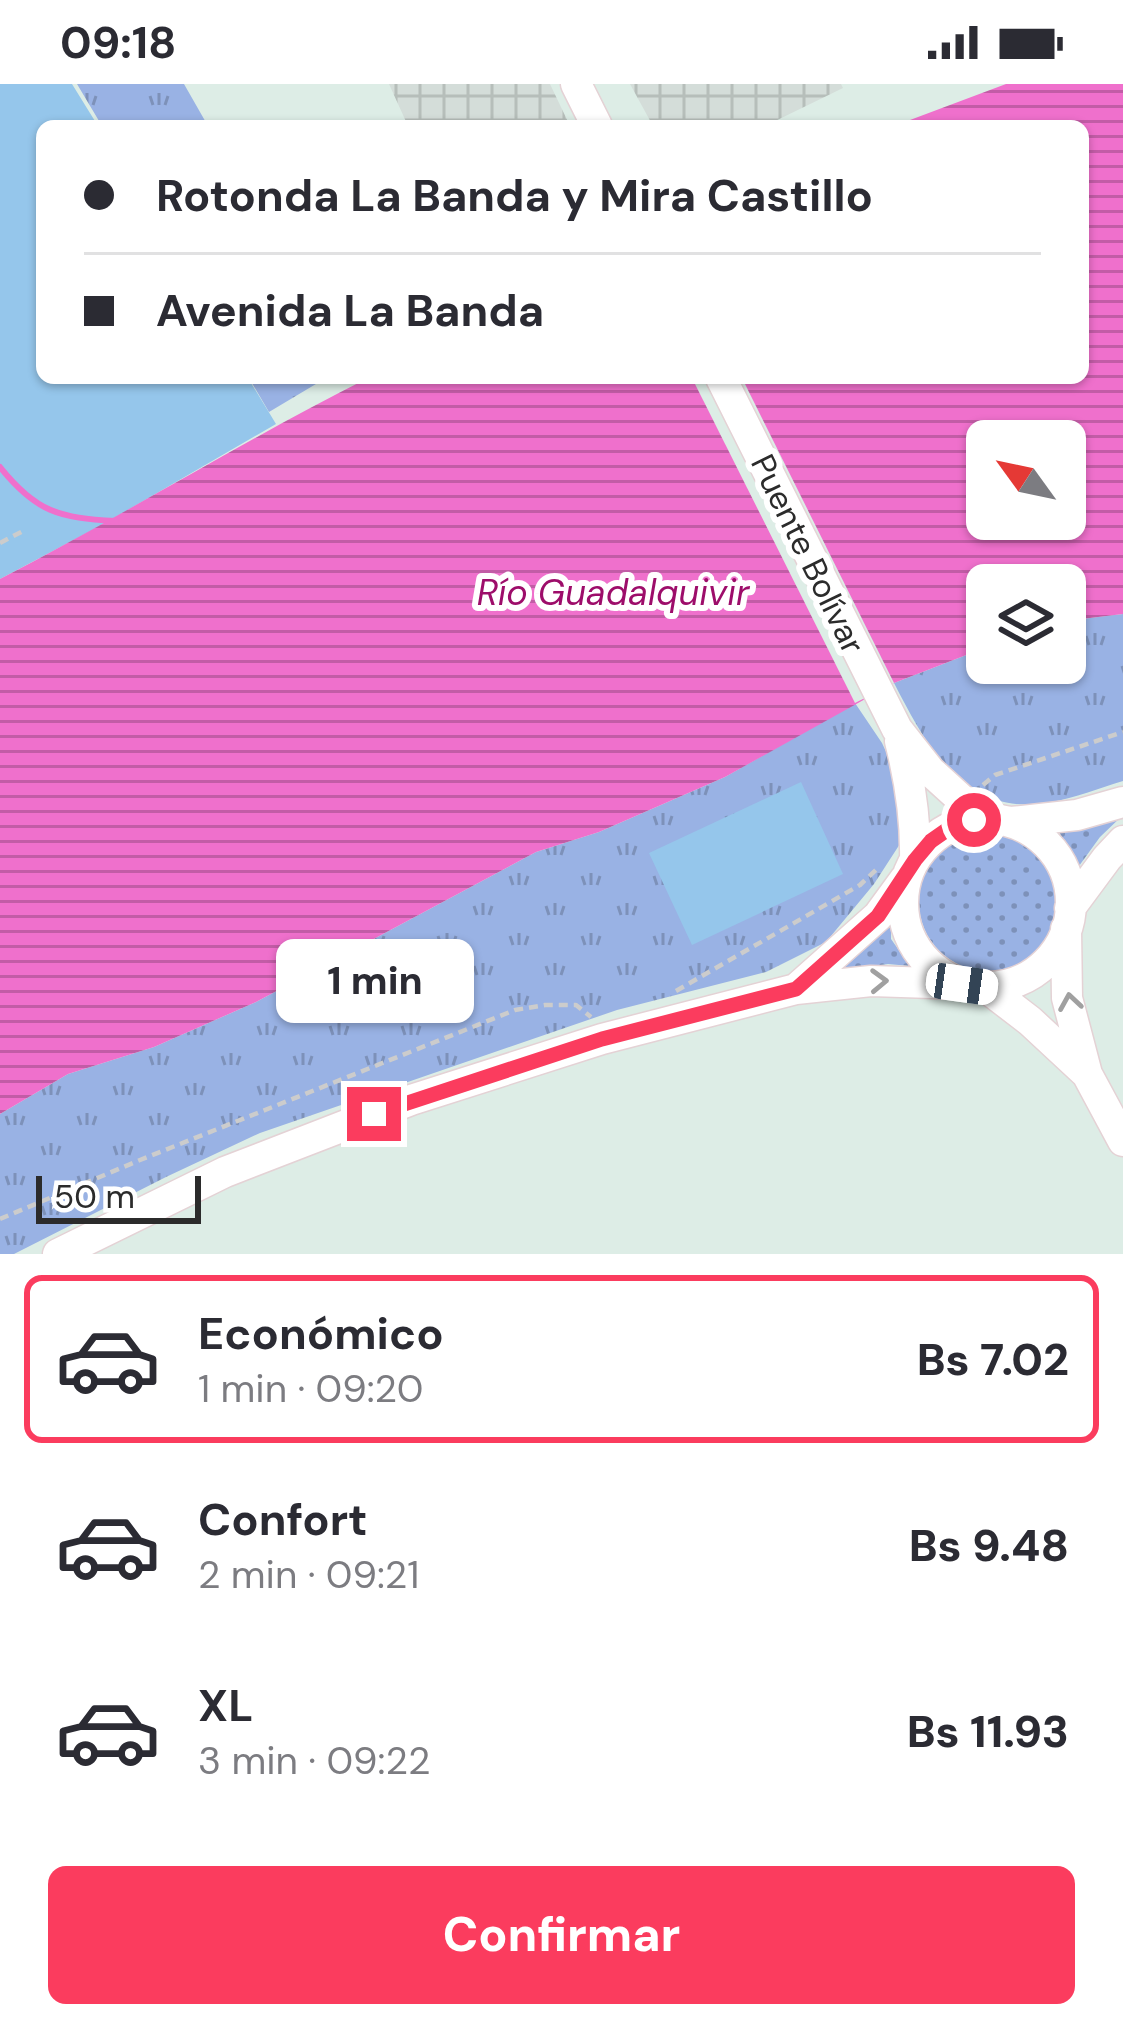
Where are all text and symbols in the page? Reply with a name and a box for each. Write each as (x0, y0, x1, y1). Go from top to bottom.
text: 09:18 (60, 13, 177, 72)
text: Rotonda La Banda y Mira Castillo (156, 166, 873, 225)
text: Avenida La Banda (156, 281, 544, 340)
north arrow (966, 420, 1086, 540)
map controls (966, 420, 1086, 684)
street label: Puente Bolívar (741, 447, 875, 661)
button: layers (966, 564, 1086, 684)
water label: Río Guadalquivir (477, 569, 751, 616)
route start (947, 793, 1001, 847)
callout: 1 min (275, 940, 473, 1024)
text: 1 min (327, 955, 423, 1006)
car (924, 961, 1000, 1007)
one-way arrow (870, 969, 889, 995)
one-way arrow (1058, 993, 1084, 1012)
route end (347, 1087, 401, 1141)
scale bar (36, 1170, 201, 1223)
text: 50 m (54, 1175, 135, 1218)
text: Económico (198, 1304, 444, 1363)
icon: car (54, 1305, 162, 1413)
text: Bs 7.02 (917, 1330, 1069, 1389)
text: 1 min · 09:20 (198, 1363, 423, 1414)
text: Confort (198, 1490, 368, 1549)
icon: car (54, 1491, 162, 1599)
text: Bs 9.48 (909, 1516, 1069, 1575)
text: 2 min · 09:21 (198, 1549, 419, 1600)
text: XL (198, 1676, 253, 1735)
icon: car (54, 1677, 162, 1785)
text: Bs 11.93 (907, 1702, 1069, 1761)
text: 3 min · 09:22 (198, 1735, 430, 1786)
button: Confirmar (48, 1866, 1075, 2004)

